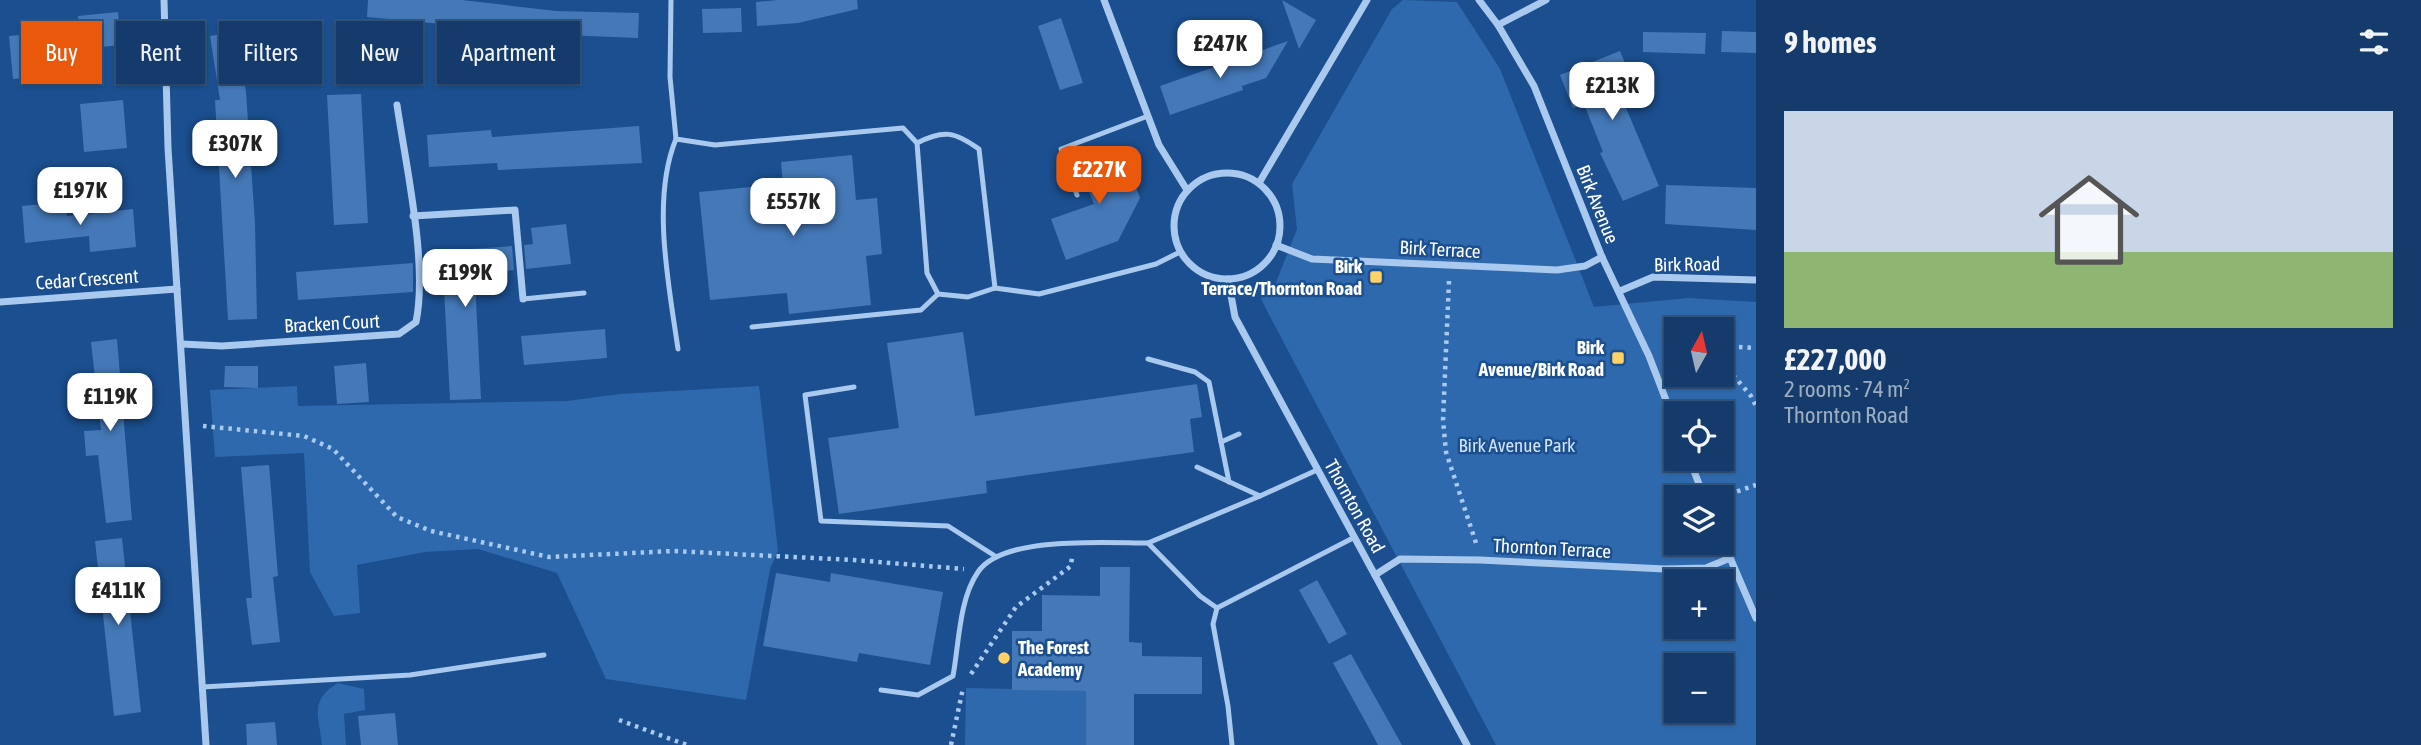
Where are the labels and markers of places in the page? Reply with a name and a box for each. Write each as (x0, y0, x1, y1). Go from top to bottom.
pin: £247K (1171, 20, 1269, 80)
pin: £213K (1563, 62, 1661, 122)
pin: £307K (186, 120, 284, 180)
pin: £227K (1050, 146, 1148, 206)
pin: £197K (31, 168, 129, 227)
pin: £557K (744, 178, 842, 238)
pin: £199K (416, 250, 514, 309)
place label: Birk Terrace/Thornton Road (1201, 255, 1363, 299)
marker: Birk Terrace/Thornton Road (1368, 269, 1384, 285)
place label: Birk Avenue/Birk Road (1478, 336, 1605, 380)
marker: Birk Avenue/Birk Road (1610, 350, 1626, 366)
pin: £119K (61, 374, 159, 433)
pin: £411K (69, 568, 167, 627)
place label: The Forest Academy (1017, 636, 1090, 680)
marker: The Forest Academy (996, 650, 1012, 666)

